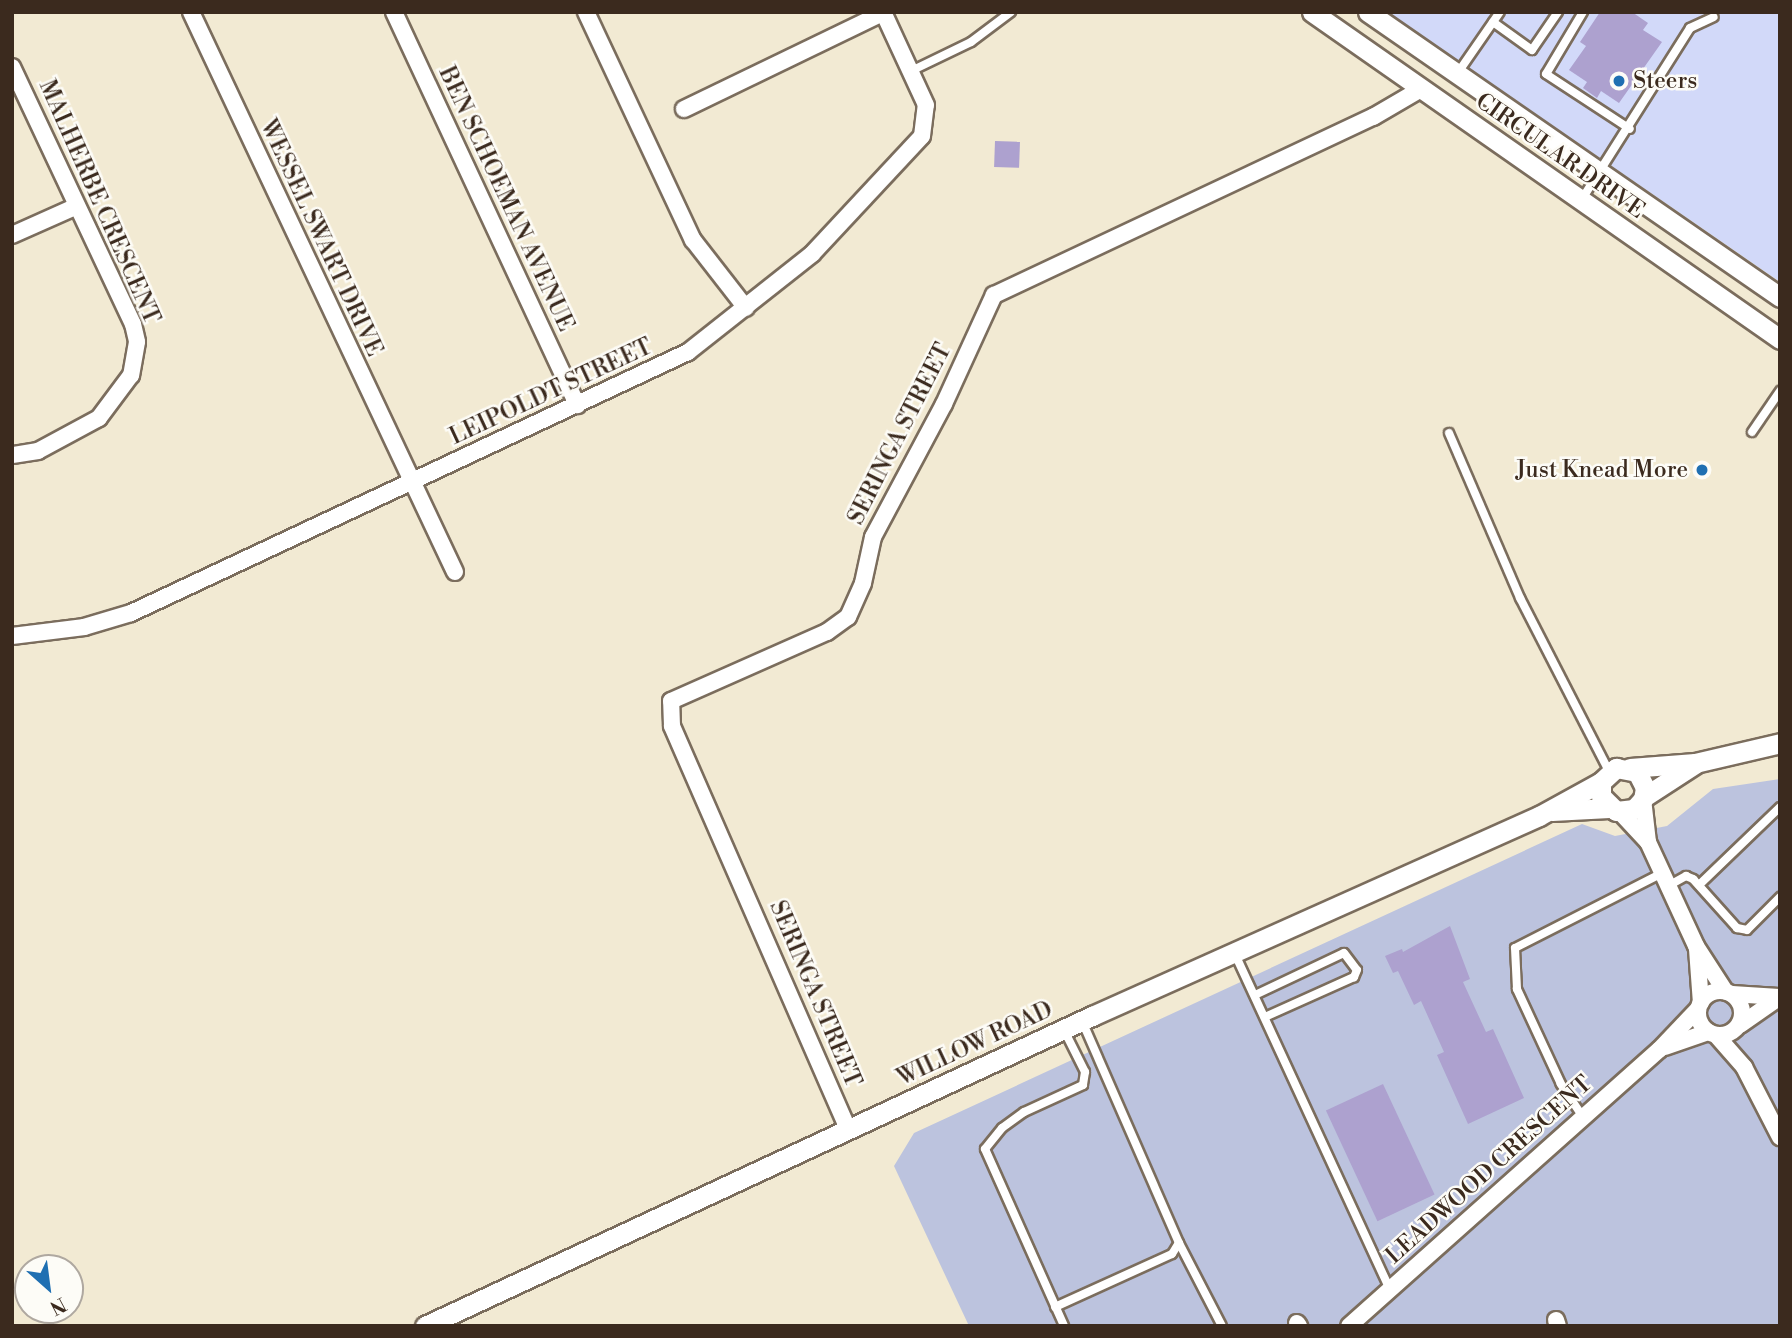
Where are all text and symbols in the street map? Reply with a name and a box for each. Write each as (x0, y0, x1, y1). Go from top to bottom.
street label: BEN SCHOEMAN AVENUE (432, 62, 580, 336)
place label: Steers (1633, 67, 1697, 95)
marker: Steers (1611, 73, 1627, 89)
street label: MALHERBE CRESCENT (33, 76, 165, 328)
street label: CIRCULAR DRIVE (1470, 87, 1650, 225)
street label: WESSEL SWART DRIVE (254, 115, 388, 361)
street label: LEIPOLDT STREET (445, 333, 657, 451)
street label: SERINGA STREET (842, 339, 958, 529)
place label: Just Knead More (1516, 456, 1688, 484)
marker: Just Knead More (1694, 462, 1710, 478)
street label: SERINGA STREET (763, 897, 867, 1091)
street label: WILLOW ROAD (893, 996, 1057, 1092)
street label: LEADWOOD CRESCENT (1380, 1070, 1598, 1270)
north arrow (14, 1254, 84, 1324)
text: N (46, 1292, 70, 1320)

